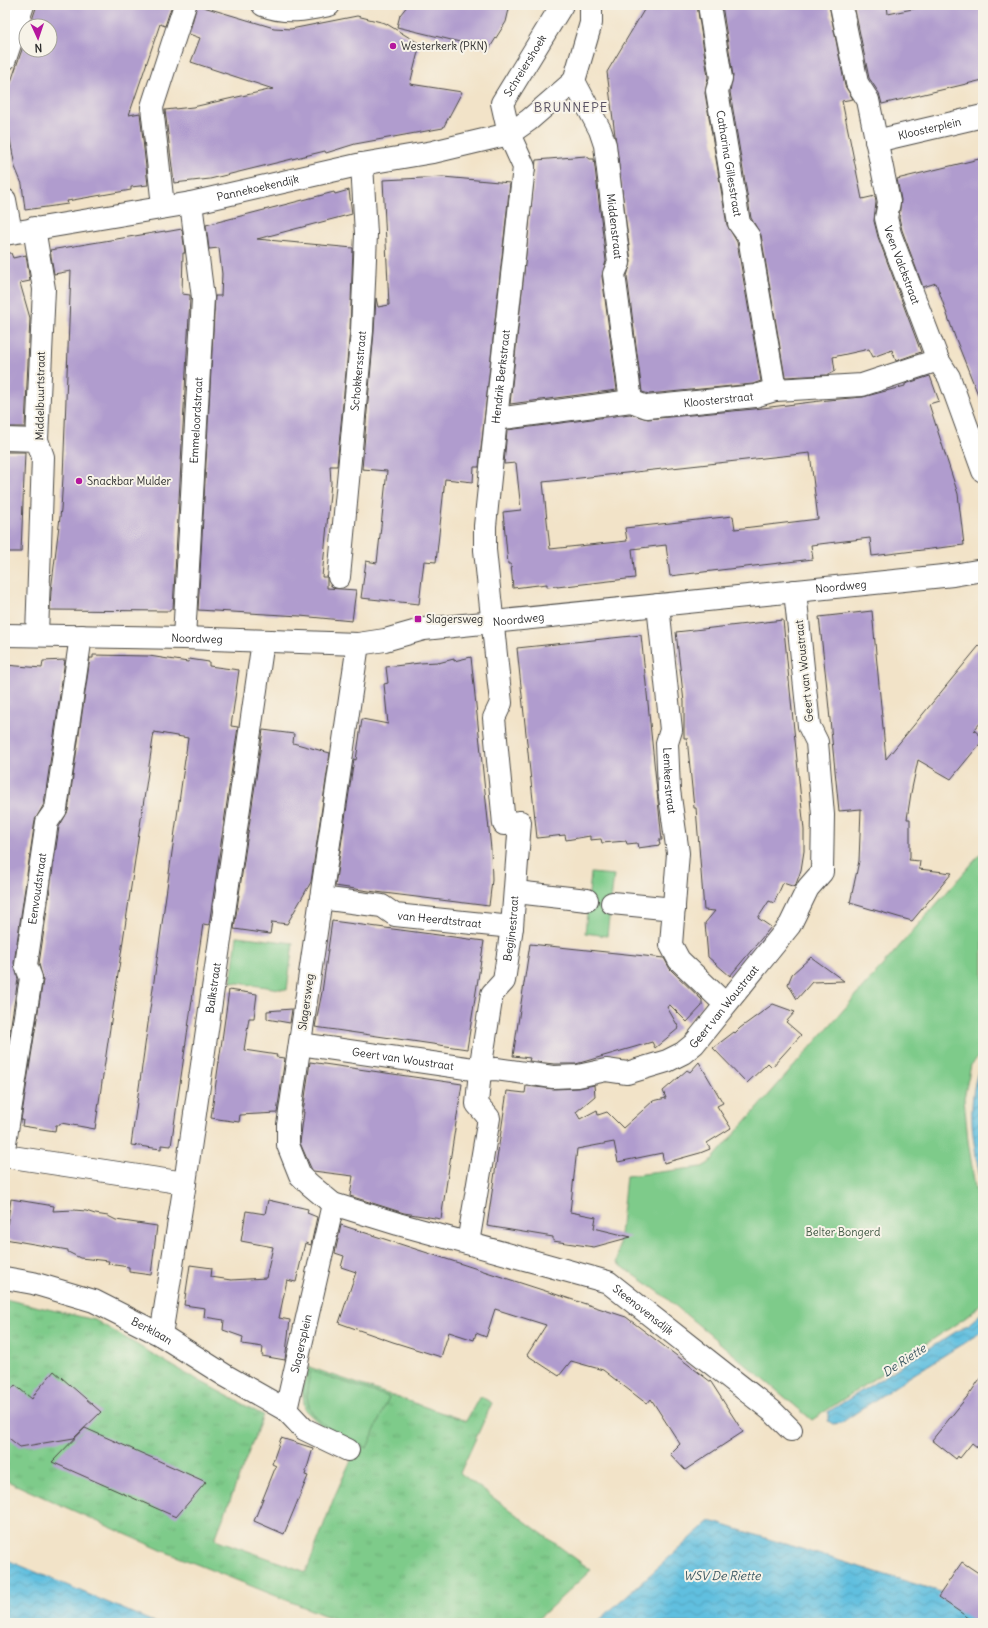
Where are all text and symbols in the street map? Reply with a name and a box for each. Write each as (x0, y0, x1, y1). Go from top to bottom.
north arrow (18, 18, 58, 58)
street label: Schreiershoek (501, 32, 549, 99)
place label: Westerkerk (PKN) (401, 39, 487, 53)
text: N (34, 41, 43, 55)
marker: Westerkerk (PKN) (388, 41, 398, 51)
district label: BRUNNEPE (534, 99, 608, 116)
street label: Catharina Gillesstraat (713, 109, 745, 218)
street label: Kloosterplein (897, 114, 962, 143)
street label: Pannekoekendijk (215, 172, 301, 204)
street label: Middenstraat (604, 193, 625, 260)
street label: Veen Valckstraat (881, 224, 923, 307)
street label: Hendrik Berkstraat (489, 329, 513, 424)
street label: Schokkersstraat (348, 330, 369, 412)
street label: Middelbuurtstraat (32, 351, 48, 441)
street label: Emmeloordstraat (187, 376, 206, 464)
street label: Kloosterstraat (683, 389, 754, 410)
place label: Snackbar Mulder (87, 474, 171, 488)
marker: Snackbar Mulder (74, 476, 84, 486)
street label: Noordweg (815, 577, 867, 596)
street label: Noordweg (492, 610, 545, 629)
place label: Slagersweg (426, 612, 483, 626)
marker: Slagersweg (413, 614, 423, 624)
street label: Geert van Woustraat (792, 619, 816, 723)
street label: Noordweg (171, 631, 223, 646)
street label: Lemkerstraat (660, 747, 679, 815)
street label: Eenvoudstraat (25, 852, 49, 925)
street label: Begijnestraat (500, 895, 521, 962)
street label: van Heerdtstraat (397, 908, 482, 931)
street label: Balkstraat (203, 961, 224, 1014)
street label: Geert van Woustraat (686, 962, 762, 1051)
street label: Slagersweg (295, 973, 317, 1031)
street label: Geert van Woustraat (351, 1045, 455, 1073)
park label: Belter Bongerd (806, 1225, 881, 1239)
street label: Steenovensdijk (610, 1281, 677, 1338)
street label: Slagersplein (288, 1313, 315, 1374)
street label: Berklaan (129, 1314, 175, 1347)
water label: De Riette (879, 1340, 930, 1380)
water label: WSV De Riette (684, 1568, 762, 1583)

